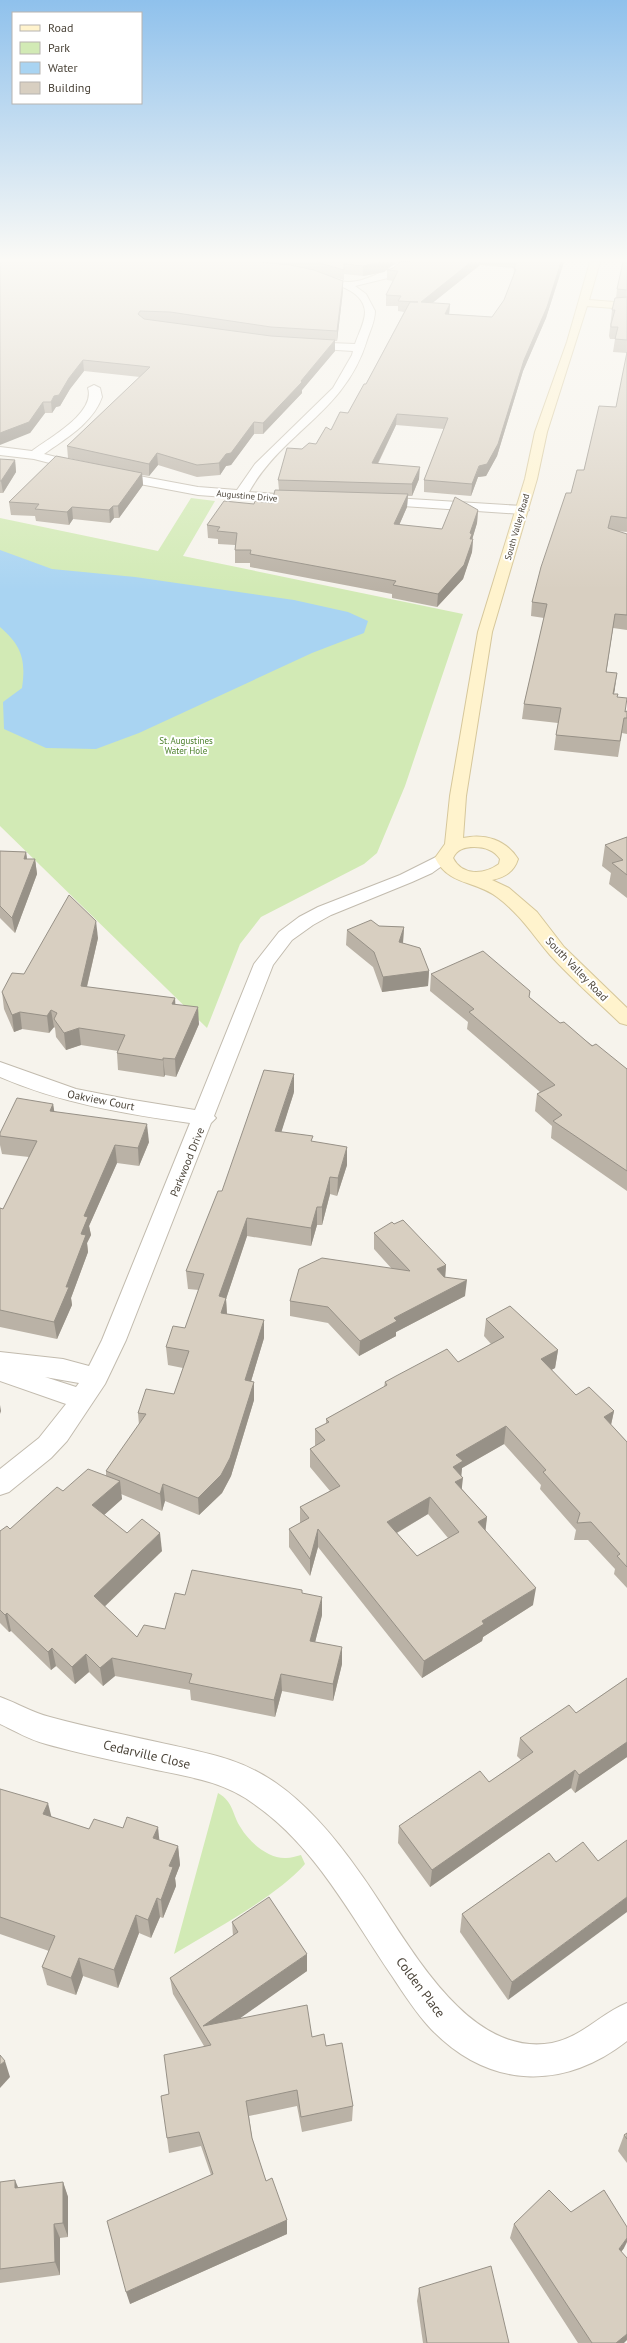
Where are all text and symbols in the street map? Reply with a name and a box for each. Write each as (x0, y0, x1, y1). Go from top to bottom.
legend (12, 12, 142, 104)
text: Road (48, 20, 73, 35)
text: Park (48, 40, 70, 55)
text: Water (48, 60, 78, 75)
text: Building (48, 80, 91, 95)
street label: Augustine Drive (216, 487, 278, 504)
street label: South Valley Road (502, 492, 531, 561)
park label: St. Augustines Water Hole (159, 735, 213, 756)
street label: South Valley Road (543, 934, 611, 1004)
street label: Oakview Court (66, 1087, 136, 1113)
street label: Parkwood Drive (167, 1125, 207, 1199)
street label: Cedarville Close (102, 1736, 192, 1773)
street label: Colden Place (392, 1954, 449, 2021)

